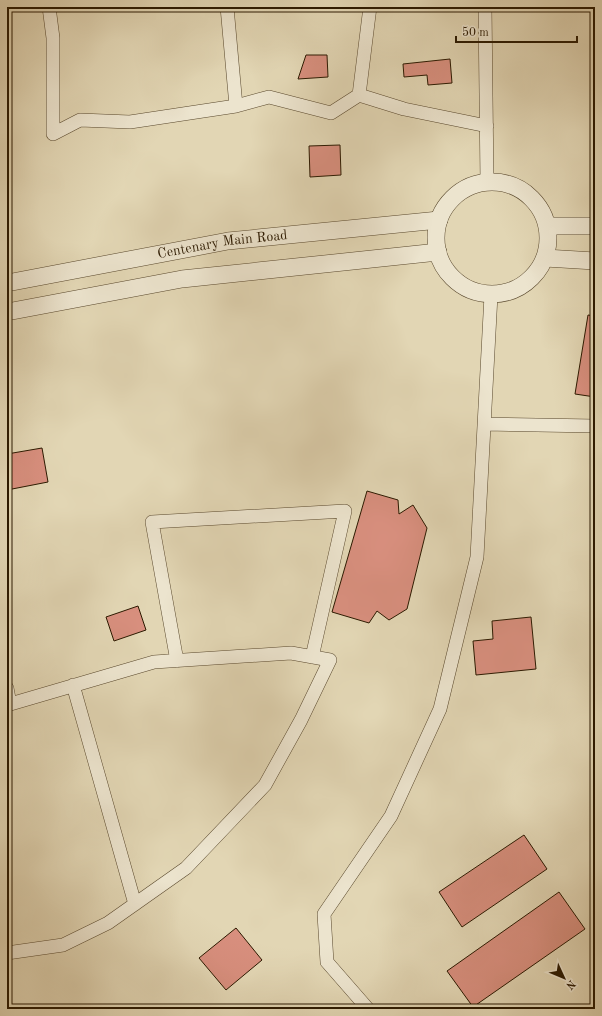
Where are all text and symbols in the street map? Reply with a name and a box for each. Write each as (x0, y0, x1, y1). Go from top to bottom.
scale bar (456, 18, 577, 44)
text: 50 m (462, 26, 489, 39)
street label: Centenary Main Road (156, 228, 288, 261)
north arrow (544, 958, 584, 998)
text: N (563, 977, 577, 991)

